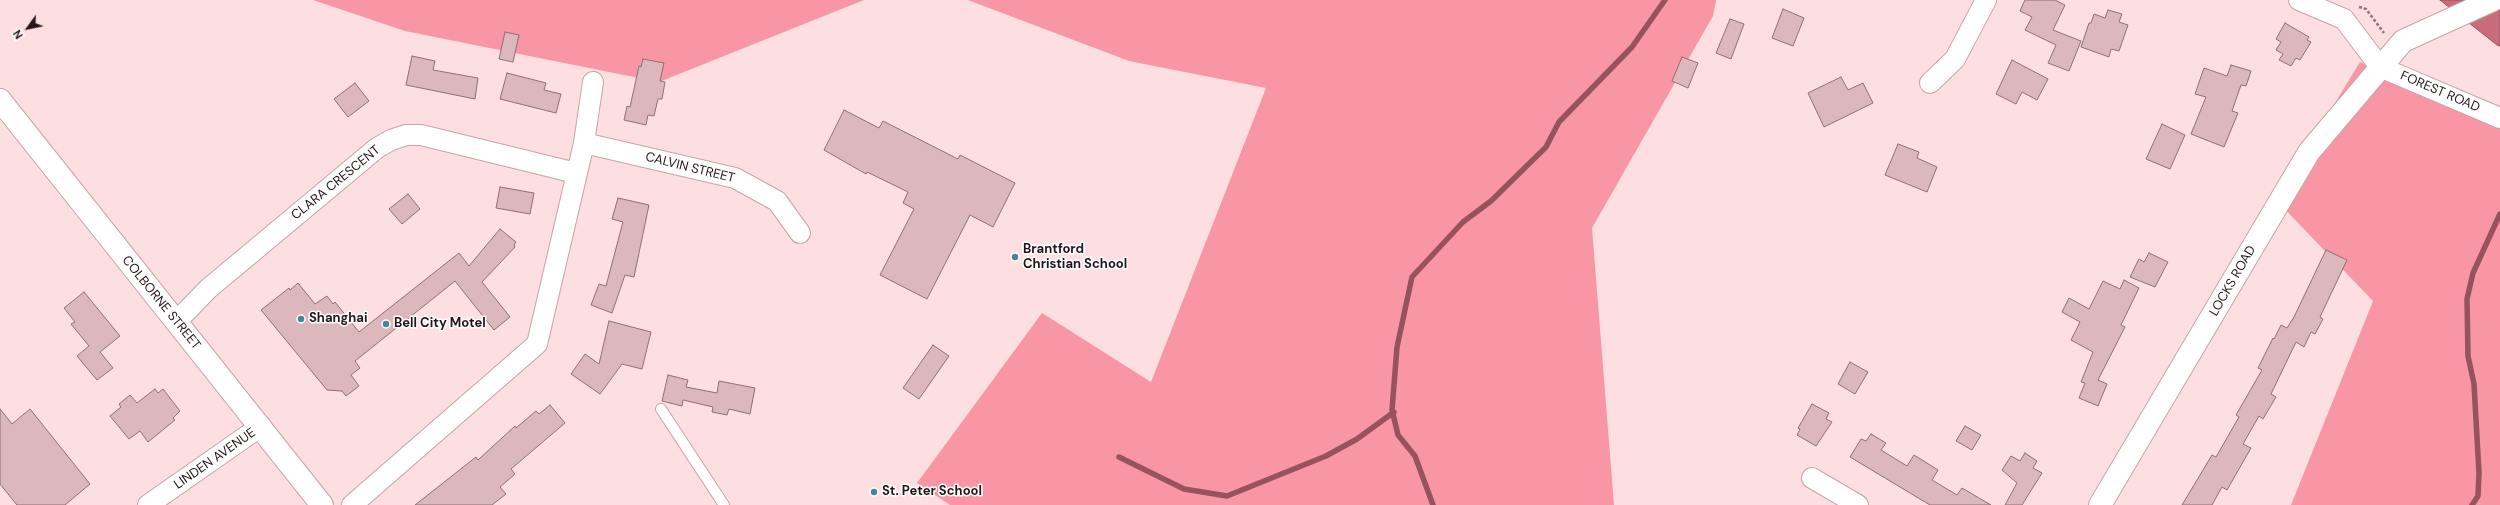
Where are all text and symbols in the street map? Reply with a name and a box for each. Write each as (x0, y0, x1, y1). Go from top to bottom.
north arrow (8, 8, 48, 48)
text: N (10, 27, 26, 42)
street label: FOREST ROAD (2398, 68, 2482, 116)
street label: CLARA CRESCENT (289, 142, 383, 224)
street label: CALVIN STREET (644, 149, 736, 187)
place label: Brantford Christian School (1023, 242, 1127, 273)
street label: LOCKS ROAD (2207, 243, 2259, 319)
marker: Brantford Christian School (1010, 252, 1020, 262)
street label: COLBORNE STREET (118, 253, 204, 353)
place label: Shanghai (309, 311, 367, 327)
marker: Shanghai (296, 314, 306, 324)
place label: Bell City Motel (394, 316, 486, 332)
marker: Bell City Motel (381, 319, 391, 329)
street label: LINDEN AVENUE (171, 425, 259, 493)
place label: St. Peter School (882, 484, 982, 500)
marker: St. Peter School (869, 487, 879, 497)

